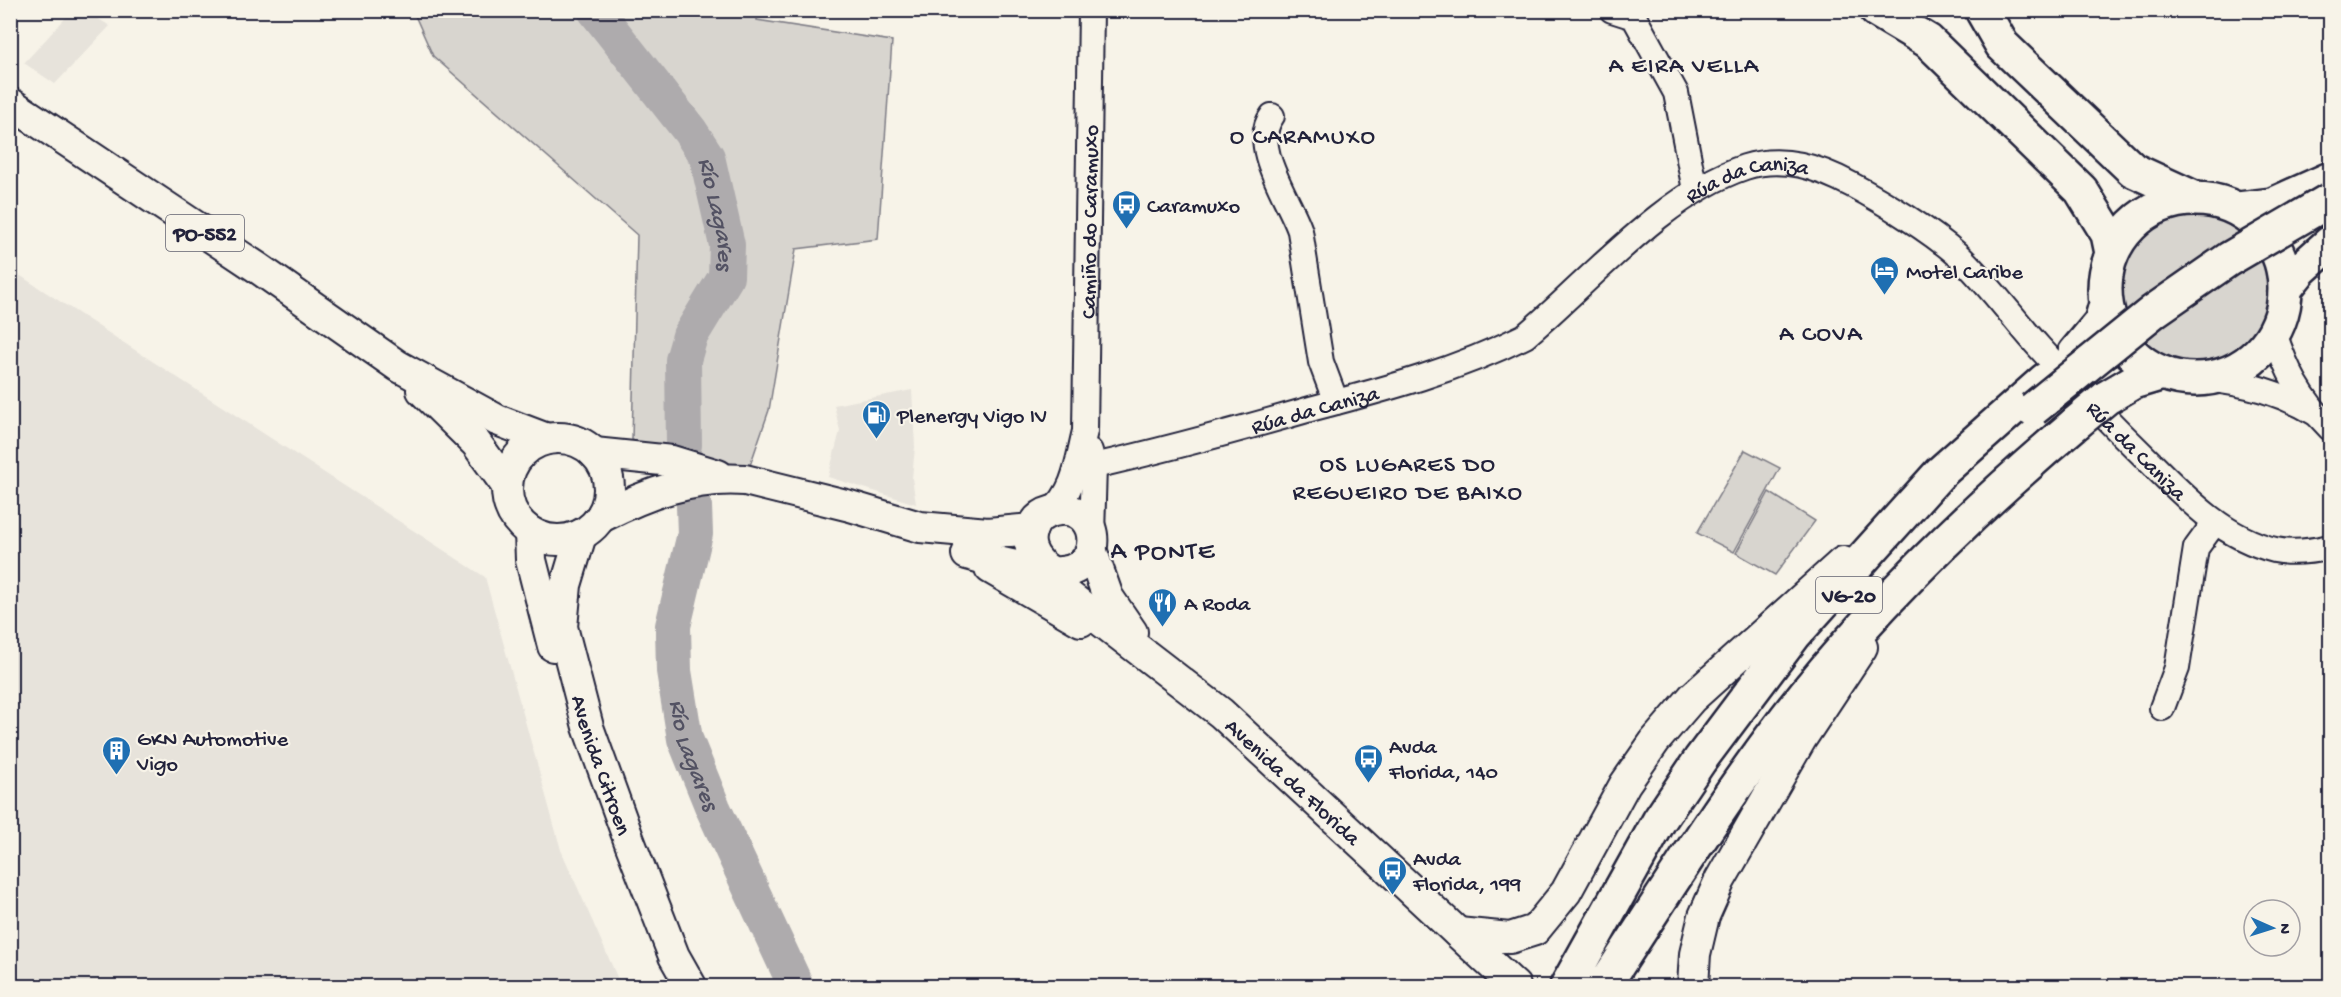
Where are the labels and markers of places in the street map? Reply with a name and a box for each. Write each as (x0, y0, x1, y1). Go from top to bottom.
bus stop icon: Caramuxo (1110, 188, 1142, 230)
place label: Caramuxo (1147, 195, 1240, 221)
hotel icon: Motel Caribe (1869, 254, 1901, 296)
place label: Motel Caribe (1906, 261, 2023, 287)
fuel station icon: Plenergy Vigo IV (860, 398, 892, 440)
place label: Plenergy Vigo IV (896, 405, 1047, 431)
restaurant icon: A Roda (1147, 586, 1179, 628)
place label: A Roda (1184, 593, 1251, 619)
place label: GKN Automotive Vigo (136, 728, 289, 779)
building icon: GKN Automotive Vigo (100, 734, 132, 776)
place label: Avda Florida, 140 (1388, 736, 1498, 787)
bus stop icon: Avda Florida, 140 (1352, 742, 1384, 784)
place label: Avda Florida, 199 (1412, 848, 1521, 899)
bus stop icon: Avda Florida, 199 (1376, 854, 1408, 896)

